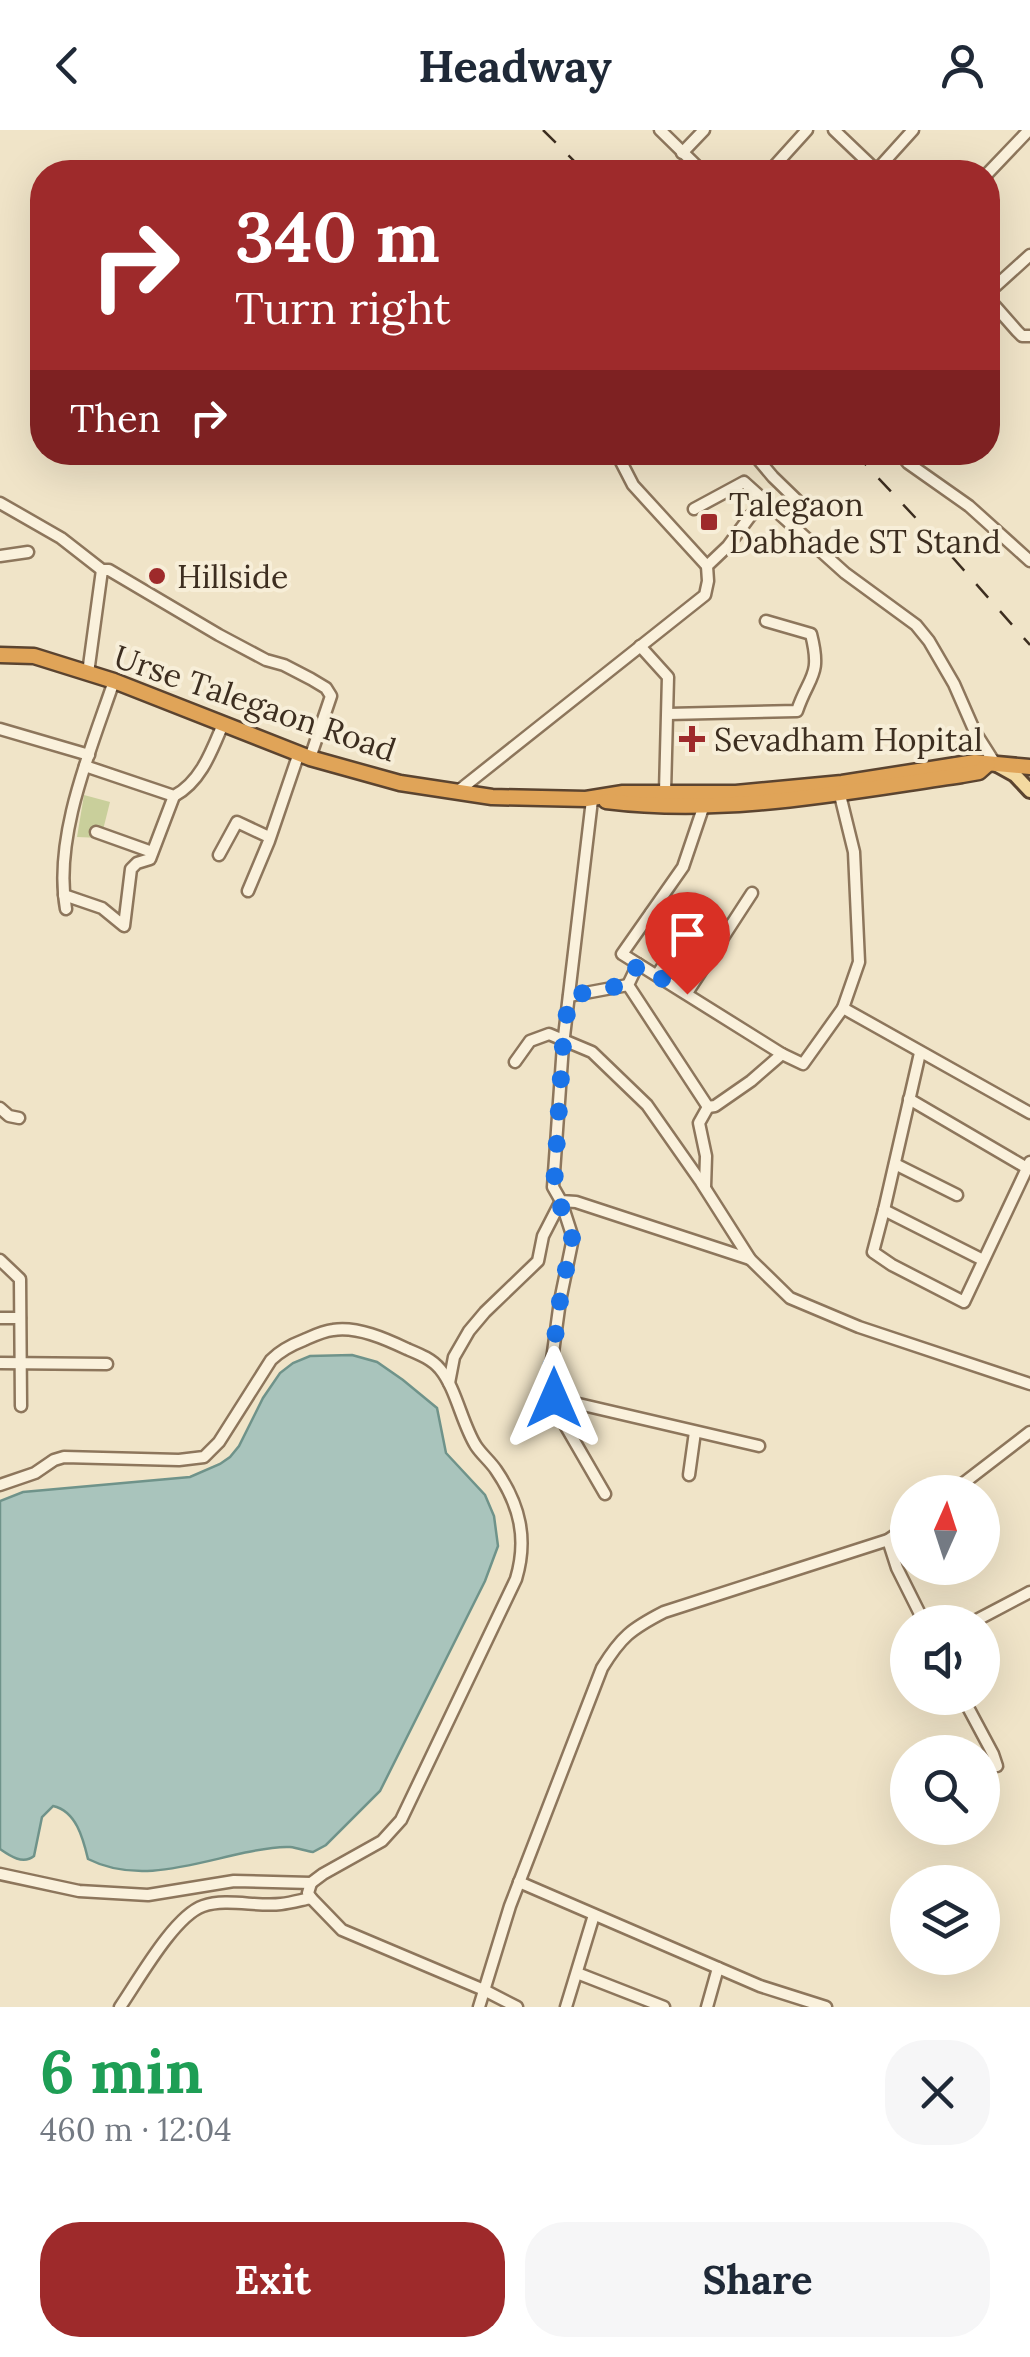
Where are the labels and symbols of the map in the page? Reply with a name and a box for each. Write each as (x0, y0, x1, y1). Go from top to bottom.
place label: Talegaon Dabhade ST Stand (729, 484, 1001, 562)
marker: Talegaon Dabhade ST Stand (698, 511, 720, 533)
place label: Hillside (177, 556, 288, 597)
marker: Hillside (146, 565, 168, 587)
street label: Urse Talegaon Road (108, 635, 402, 771)
place label: Sevadham Hopital (714, 719, 983, 760)
marker: Sevadham Hopital (679, 726, 705, 752)
pin (645, 892, 730, 995)
position arrow (502, 1346, 606, 1450)
north arrow (890, 1475, 1000, 1585)

